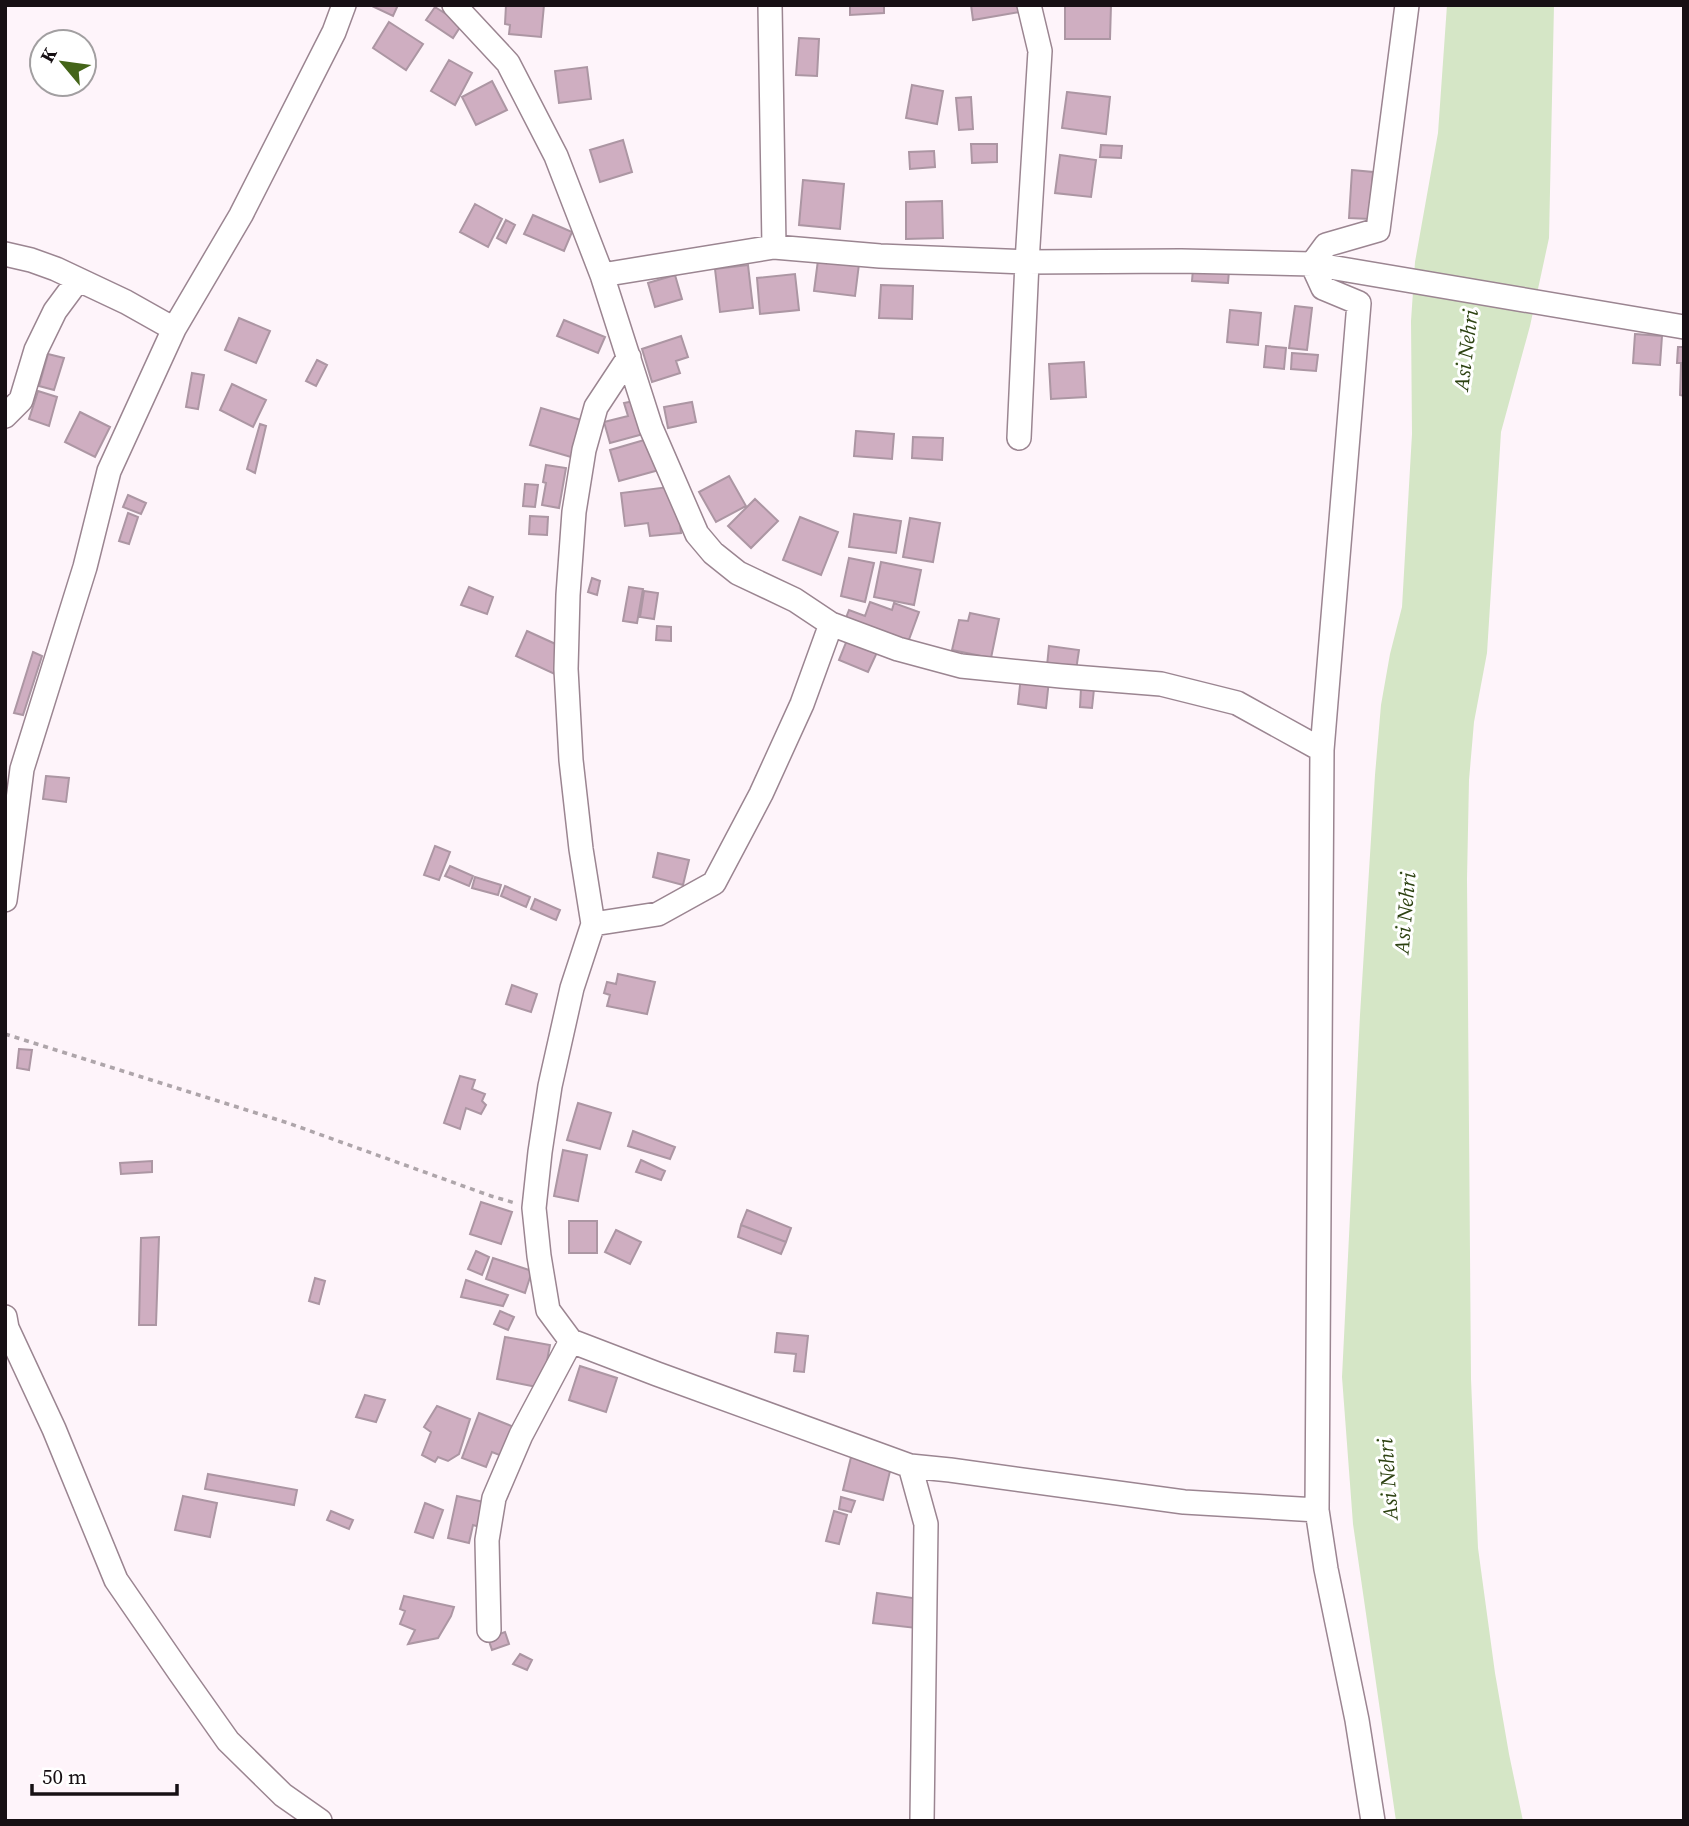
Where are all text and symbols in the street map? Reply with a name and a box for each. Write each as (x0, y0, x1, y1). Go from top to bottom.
north arrow (28, 28, 98, 98)
text: K (34, 42, 63, 67)
water label: Asi Nehri (1446, 307, 1485, 393)
water label: Asi Nehri (1386, 870, 1423, 956)
water label: Asi Nehri (1370, 1437, 1405, 1522)
scale bar (32, 1752, 177, 1796)
text: 50 m (42, 1762, 87, 1791)

